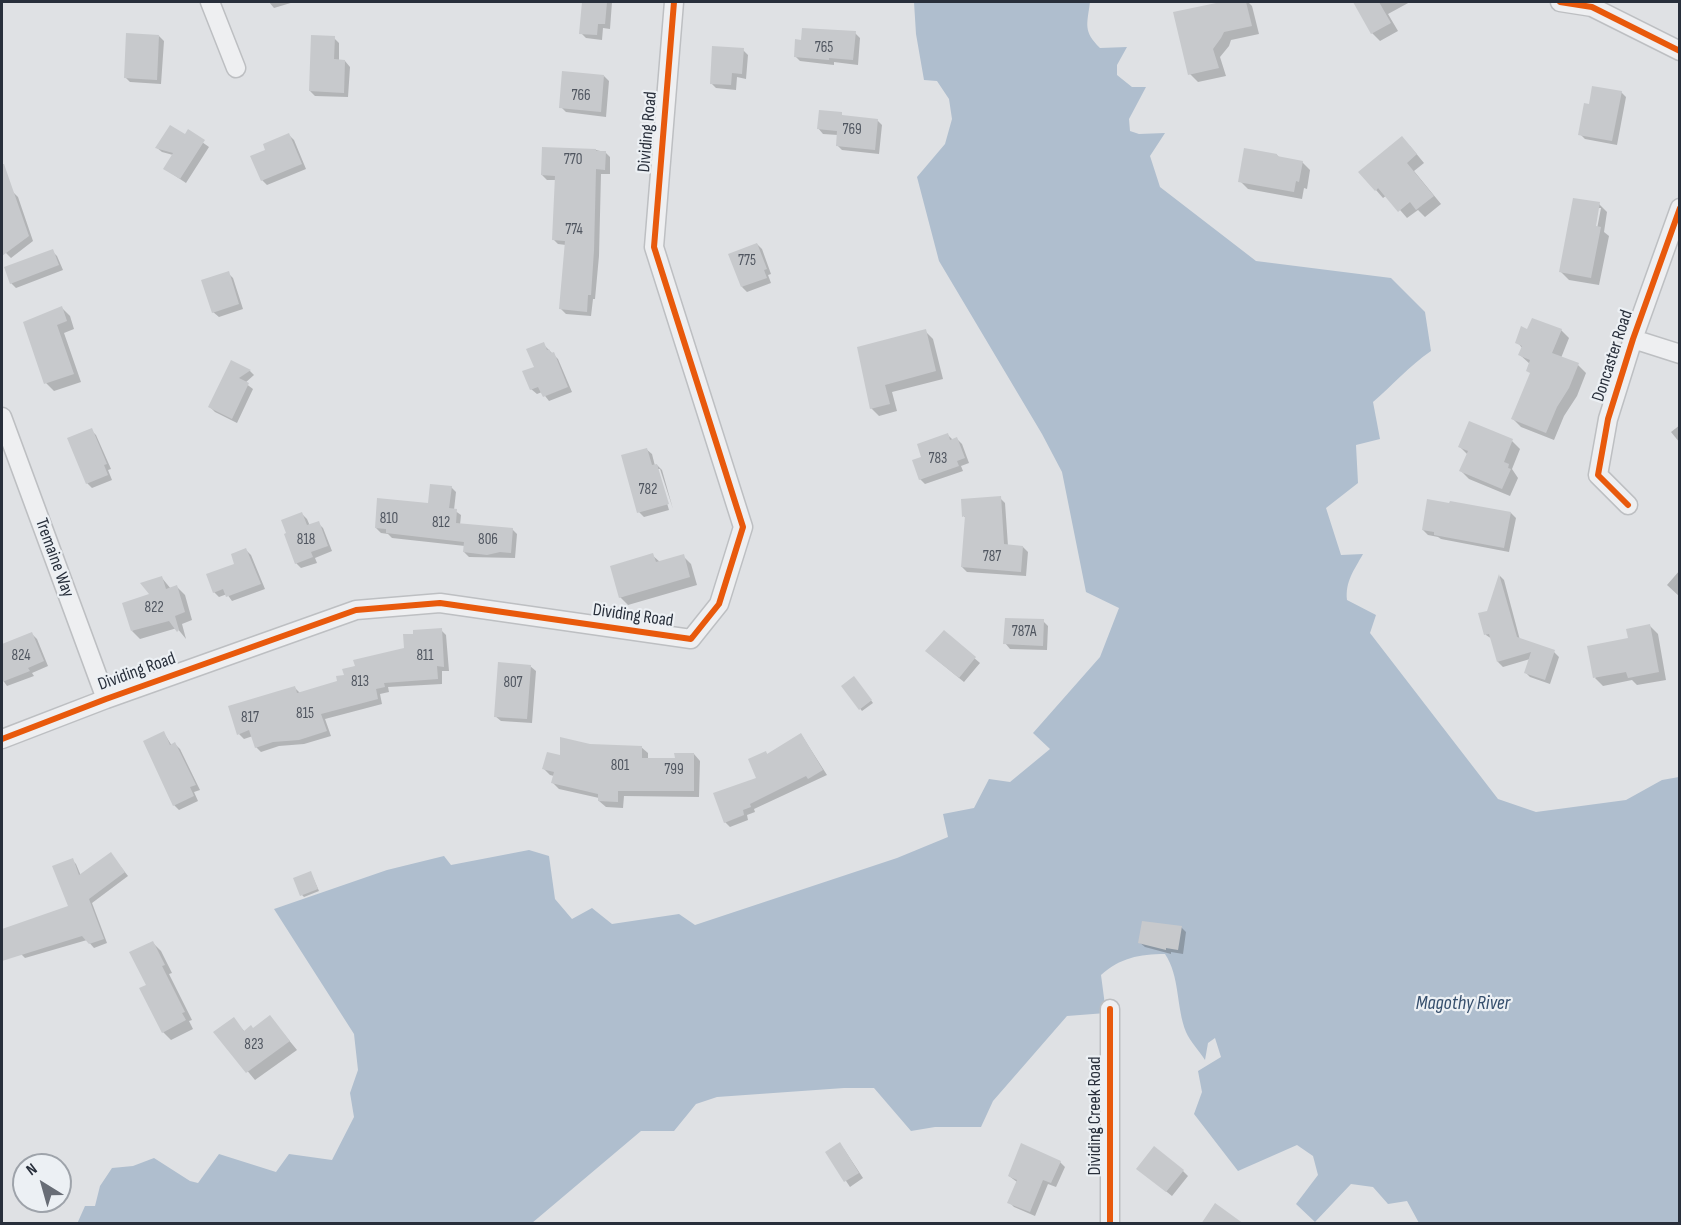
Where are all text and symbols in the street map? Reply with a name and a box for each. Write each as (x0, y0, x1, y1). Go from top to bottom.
house number: 765 (815, 39, 833, 57)
house number: 766 (571, 87, 591, 105)
street label: Dividing Road (634, 91, 662, 173)
house number: 769 (842, 121, 862, 139)
house number: 770 (564, 151, 582, 169)
house number: 774 (565, 221, 583, 239)
house number: 775 (738, 252, 756, 270)
street label: Doncaster Road (1588, 307, 1638, 405)
house number: 783 (929, 450, 947, 468)
house number: 782 (639, 481, 657, 499)
house number: 810 (380, 510, 398, 528)
house number: 812 (432, 514, 450, 532)
street label: Tremaine Way (30, 515, 78, 601)
house number: 818 (297, 531, 315, 549)
house number: 806 (478, 531, 498, 549)
house number: 787 (983, 548, 1001, 566)
house number: 822 (144, 599, 164, 617)
street label: Dividing Road (591, 600, 675, 632)
house number: 787A (1012, 623, 1036, 641)
house number: 824 (11, 647, 31, 665)
house number: 811 (416, 647, 434, 665)
street label: Dividing Road (95, 648, 179, 696)
house number: 813 (351, 673, 369, 691)
house number: 807 (503, 674, 523, 692)
house number: 815 (296, 705, 314, 723)
house number: 817 (241, 709, 259, 727)
house number: 801 (611, 757, 629, 775)
house number: 799 (664, 761, 684, 779)
water label: Magothy River (1416, 992, 1510, 1016)
house number: 823 (244, 1036, 264, 1054)
street label: Dividing Creek Road (1084, 1057, 1106, 1175)
north arrow (12, 1153, 72, 1213)
text: N (23, 1160, 41, 1180)

